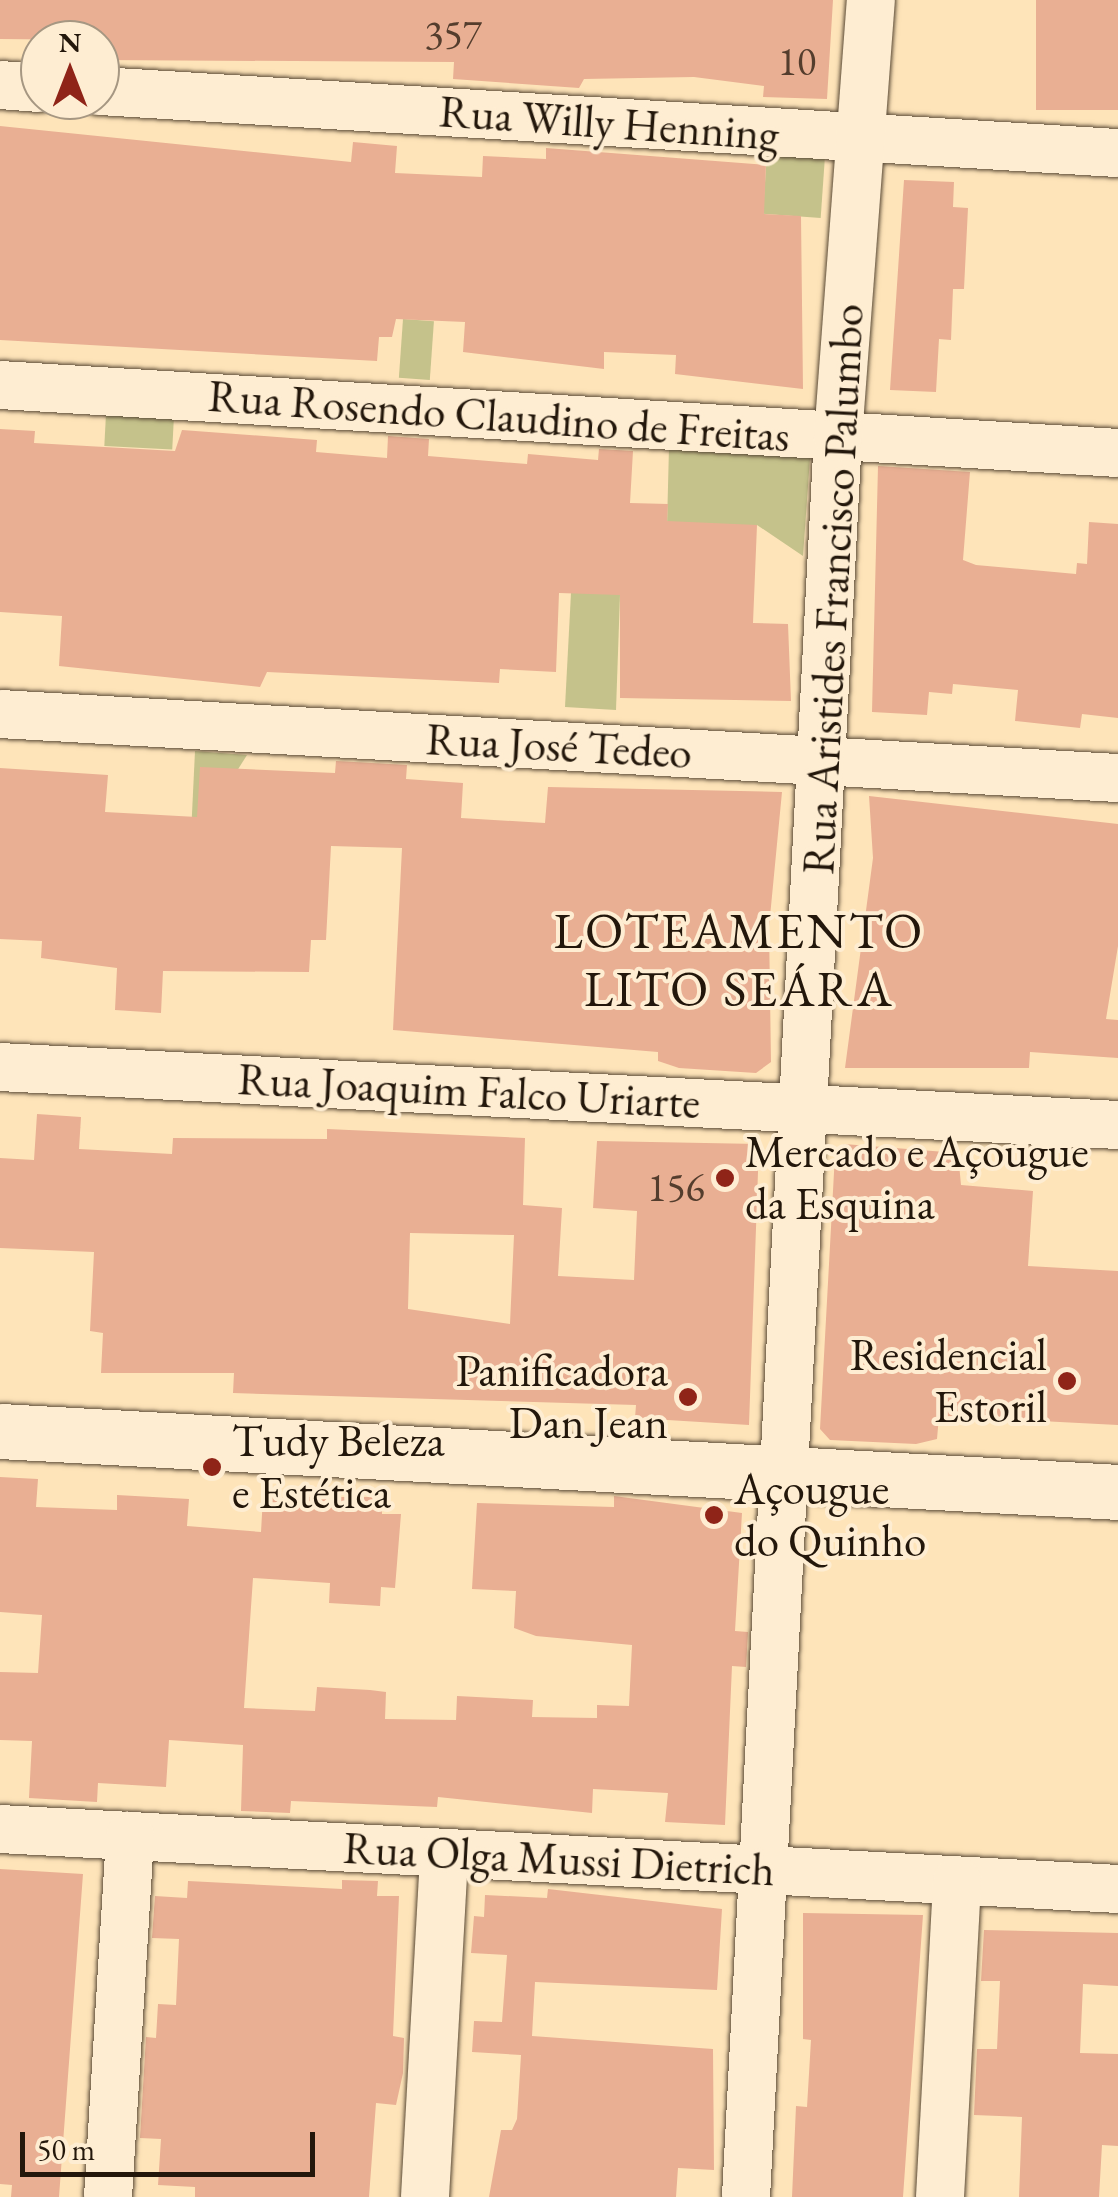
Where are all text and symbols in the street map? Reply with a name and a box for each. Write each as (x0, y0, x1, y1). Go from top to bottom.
house number: 357 (424, 10, 482, 58)
north arrow (20, 20, 120, 120)
text: N (59, 24, 81, 60)
house number: 10 (778, 37, 816, 85)
street label: Rua Willy Henning (437, 84, 781, 162)
street label: Rua Aristides Francisco Palumbo (791, 302, 875, 876)
street label: Rua Rosendo Claudino de Freitas (206, 369, 792, 463)
street label: Rua José Tedeo (425, 712, 693, 780)
district label: LOTEAMENTO LITO SEÁRA (553, 900, 925, 1018)
street label: Rua Joaquim Falco Uriarte (237, 1052, 701, 1130)
place label: Mercado e Açougue da Esquina (745, 1125, 1089, 1231)
house number: 156 (647, 1163, 705, 1211)
marker: Mercado e Açougue da Esquina (714, 1167, 736, 1189)
place label: Residencial Estoril (850, 1328, 1047, 1434)
place label: Panificadora Dan Jean (456, 1344, 668, 1450)
marker: Residencial Estoril (1056, 1370, 1078, 1392)
marker: Panificadora Dan Jean (677, 1386, 699, 1408)
place label: Tudy Beleza e Estética (232, 1414, 445, 1520)
marker: Tudy Beleza e Estética (201, 1456, 223, 1478)
place label: Açougue do Quinho (734, 1462, 926, 1568)
marker: Açougue do Quinho (703, 1504, 725, 1526)
street label: Rua Olga Mussi Dietrich (342, 1821, 776, 1897)
scale bar (25, 2112, 320, 2174)
text: 50 m (37, 2130, 95, 2169)

